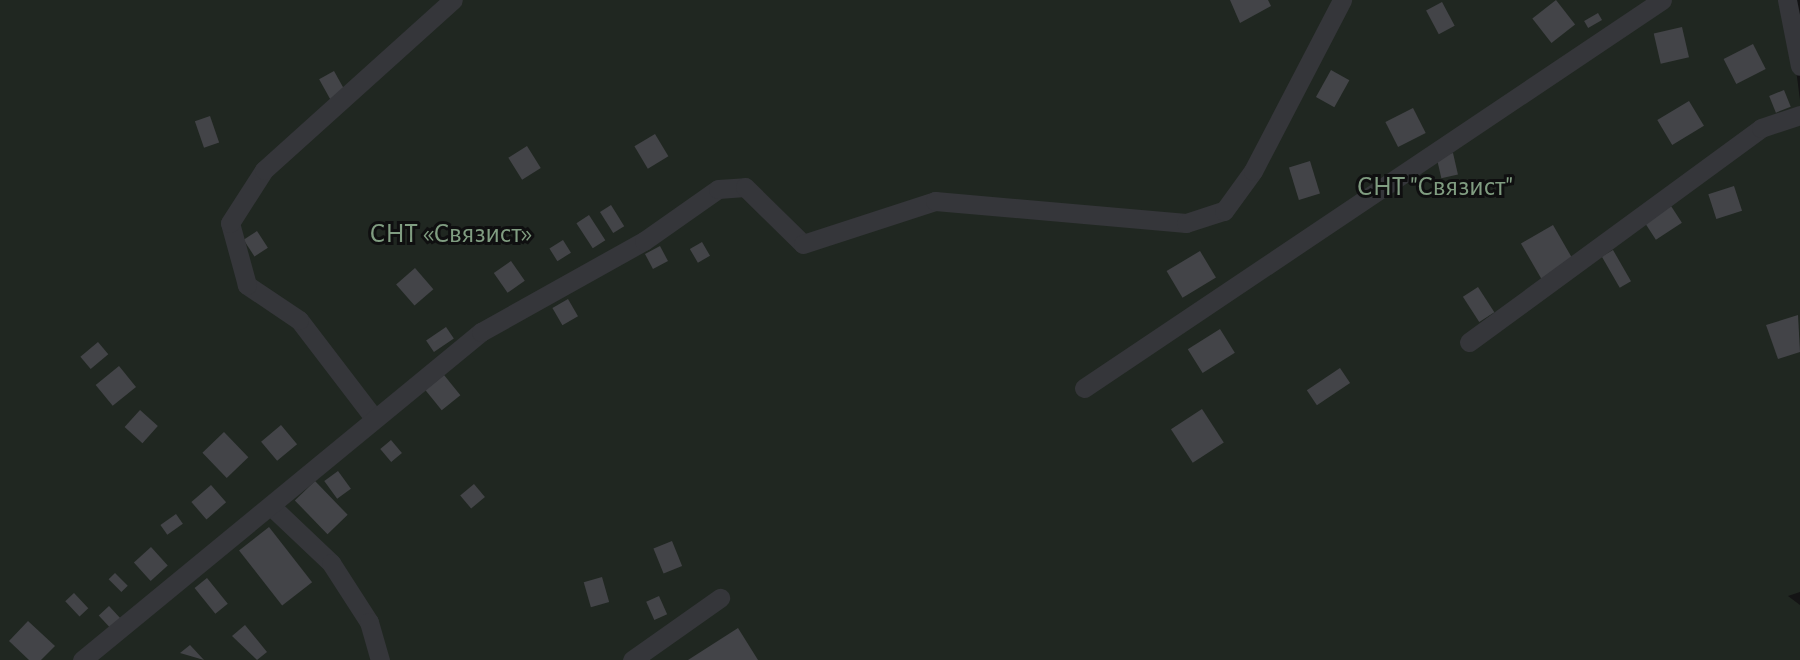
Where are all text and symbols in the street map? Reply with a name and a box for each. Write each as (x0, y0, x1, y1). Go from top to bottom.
park label: СНТ "Связист" (1357, 170, 1513, 204)
park label: СНТ «Связист» (369, 217, 533, 251)

